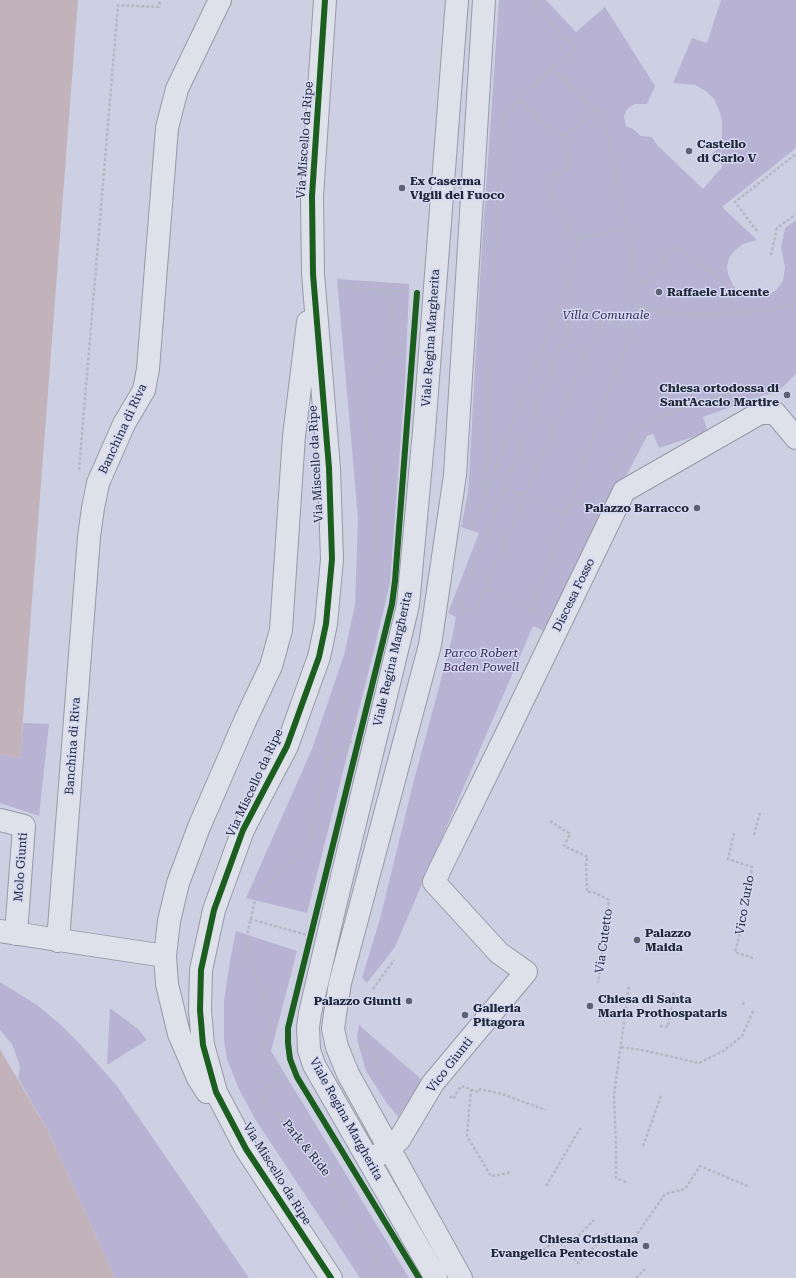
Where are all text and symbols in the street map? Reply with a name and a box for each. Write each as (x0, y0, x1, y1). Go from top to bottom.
street label: Via Miscello da Ripe (294, 81, 316, 199)
place label: Castello di Carlo V (697, 137, 756, 165)
marker: Castello di Carlo V (684, 146, 694, 156)
place label: Ex Caserma Vigili del Fuoco (410, 174, 505, 202)
marker: Ex Caserma Vigili del Fuoco (397, 183, 407, 193)
street label: Viale Regina Margherita (419, 269, 443, 407)
place label: Raffaele Lucente (667, 285, 769, 299)
marker: Raffaele Lucente (654, 287, 664, 297)
park label: Villa Comunale (563, 308, 649, 322)
place label: Chiesa ortodossa di Sant'Acacio Martire (659, 381, 779, 409)
street label: Banchina di Riva (96, 382, 150, 476)
marker: Chiesa ortodossa di Sant'Acacio Martire (782, 390, 792, 400)
street label: Via Miscello da Ripe (306, 405, 326, 523)
place label: Palazzo Barracco (585, 501, 689, 515)
marker: Palazzo Barracco (692, 503, 702, 513)
street label: Discesa Fosso (550, 556, 598, 634)
street label: Viale Regina Margherita (370, 590, 416, 728)
park label: Parco Robert Baden Powell (443, 646, 519, 674)
street label: Banchina di Riva (62, 697, 84, 795)
street label: Via Miscello da Ripe (224, 727, 286, 839)
street label: Molo Giunti (11, 832, 31, 902)
street label: Vico Zurlo (733, 874, 757, 936)
street label: Via Cutetto (592, 908, 616, 974)
place label: Palazzo Maida (645, 926, 691, 954)
marker: Palazzo Maida (632, 935, 642, 945)
place label: Chiesa di Santa Maria Prothospataris (598, 992, 727, 1020)
place label: Palazzo Giunti (314, 994, 401, 1008)
marker: Palazzo Giunti (404, 996, 414, 1006)
place label: Galleria Pitagora (473, 1001, 525, 1029)
marker: Chiesa di Santa Maria Prothospataris (585, 1001, 595, 1011)
marker: Galleria Pitagora (460, 1010, 470, 1020)
street label: Vico Giunti (424, 1035, 476, 1095)
street label: Viale Regina Margherita (306, 1055, 386, 1183)
street label: Park & Ride (279, 1117, 333, 1179)
street label: Via Miscello da Ripe (240, 1120, 314, 1228)
place label: Chiesa Cristiana Evangelica Pentecostale (491, 1232, 638, 1260)
marker: Chiesa Cristiana Evangelica Pentecostale (641, 1241, 651, 1251)

